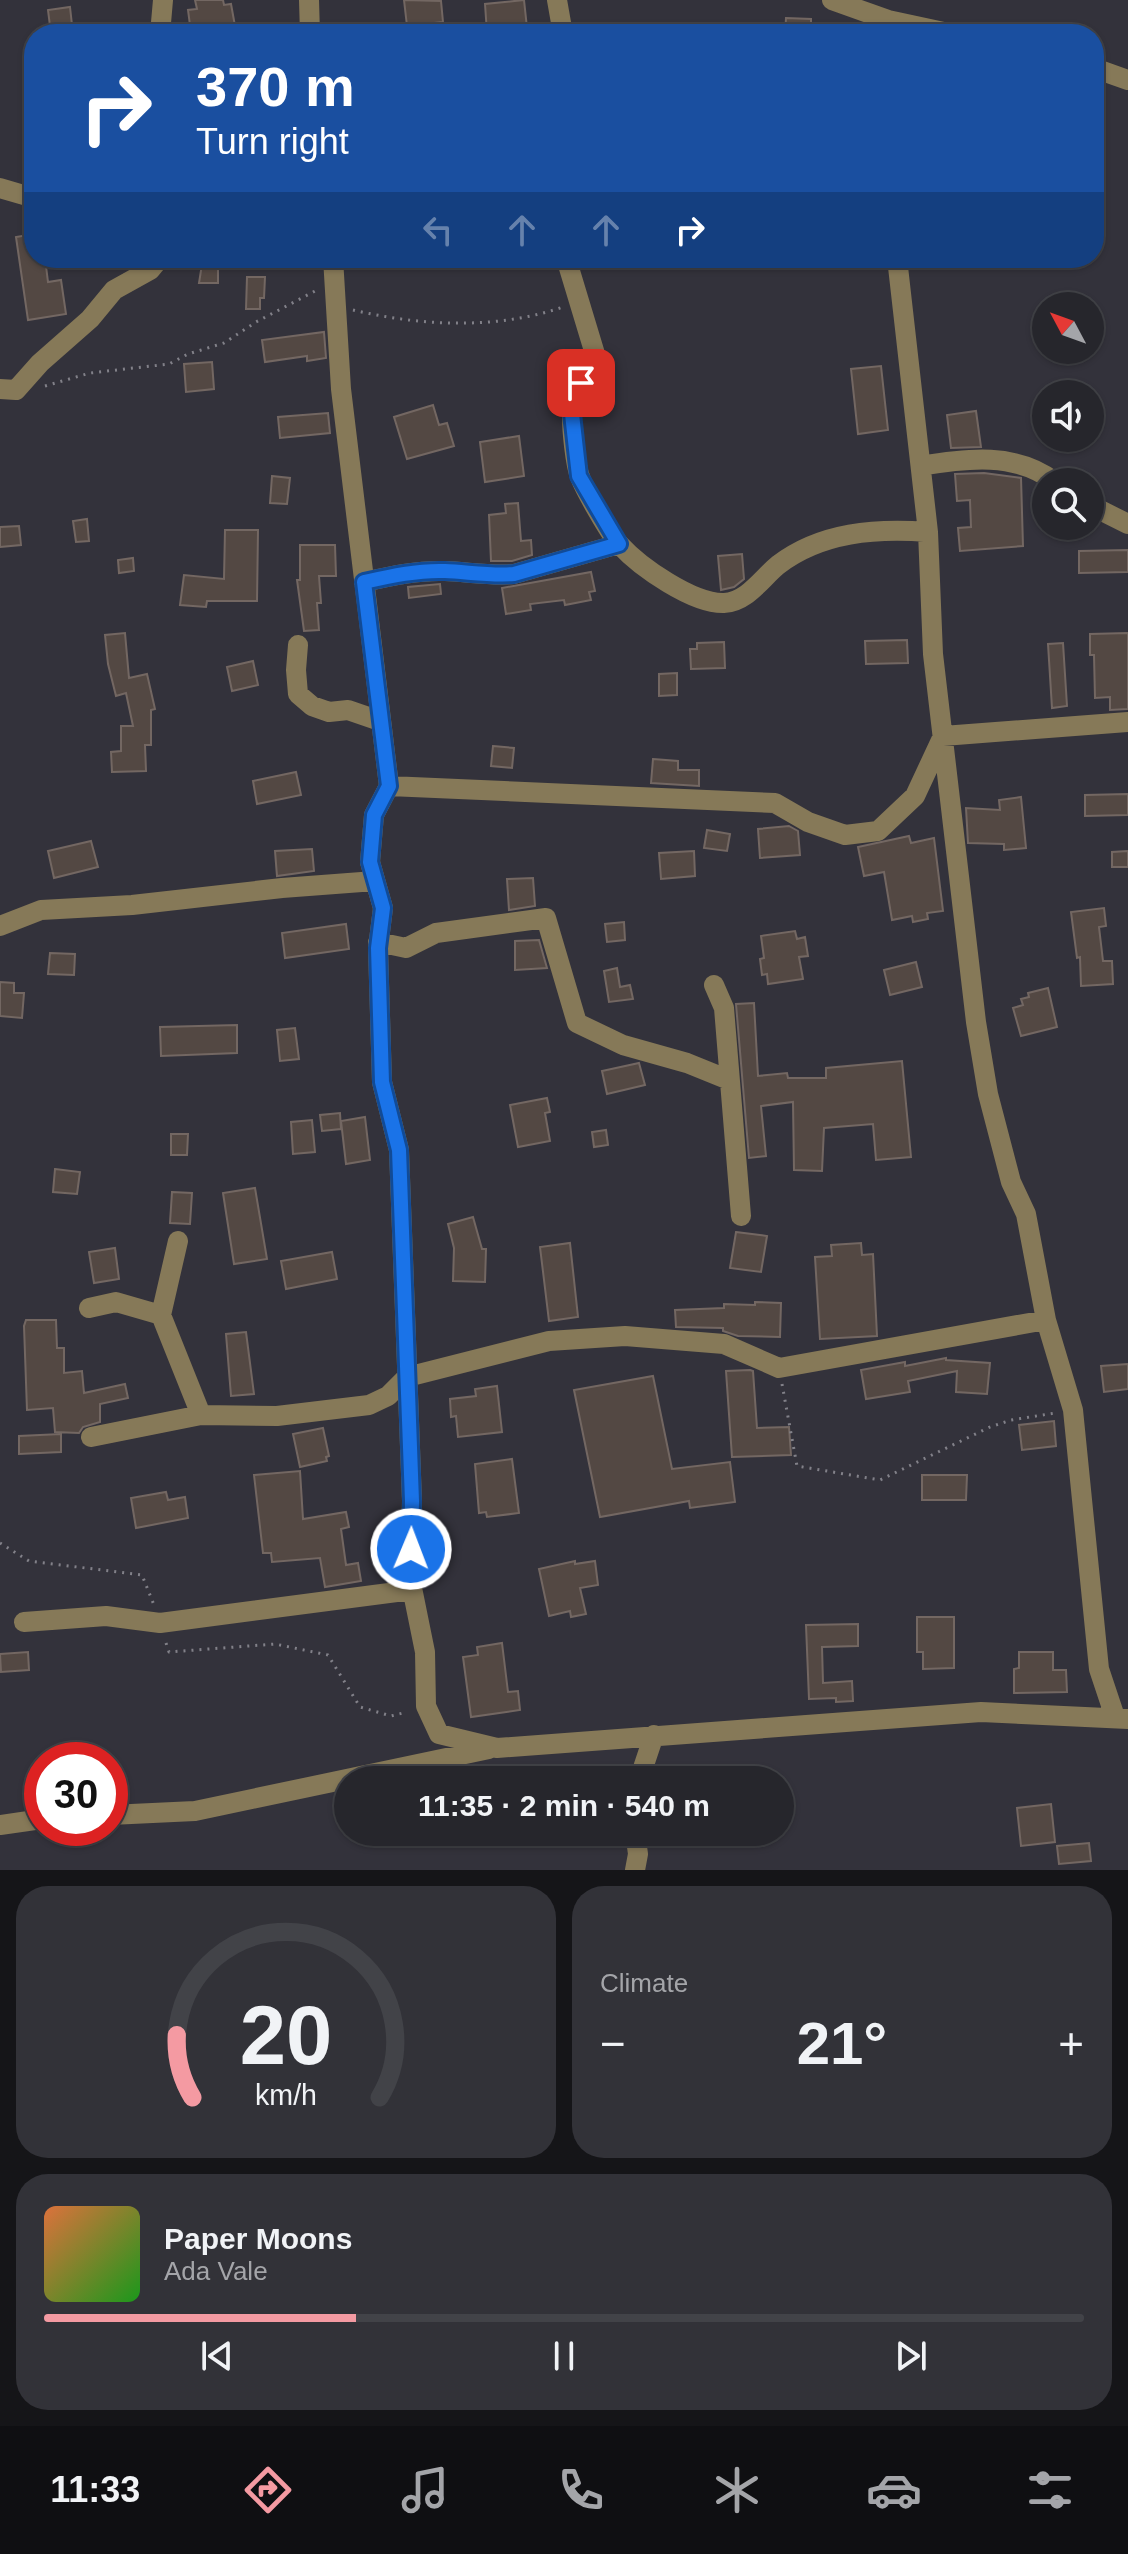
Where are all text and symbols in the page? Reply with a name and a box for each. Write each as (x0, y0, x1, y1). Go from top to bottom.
text: 370 m (196, 55, 355, 118)
icon: right (64, 56, 168, 160)
text: Turn right (196, 121, 349, 162)
icon: left (416, 208, 460, 252)
icon: ahead (500, 208, 544, 252)
icon: ahead (584, 208, 628, 252)
icon: right (668, 208, 712, 252)
north arrow (1032, 292, 1104, 364)
map controls (1032, 292, 1104, 540)
pin (547, 349, 615, 417)
icon: arrive (559, 361, 603, 405)
button: sound (1032, 380, 1104, 452)
button: search (1032, 468, 1104, 540)
position arrow (369, 1507, 453, 1591)
speed limit sign: 30 (24, 1742, 128, 1846)
text: 11:35 · 2 min · 540 m (418, 1789, 710, 1822)
text: Climate (600, 1968, 688, 1998)
text: 20 (240, 1989, 332, 2082)
text: 21° (797, 2010, 887, 2077)
text: − (600, 2019, 626, 2068)
text: + (1058, 2019, 1084, 2068)
text: km/h (255, 2079, 317, 2111)
text: Paper Moons (164, 2222, 352, 2255)
text: Ada Vale (164, 2256, 268, 2286)
icon: previous (195, 2334, 239, 2378)
icon: pause (542, 2334, 586, 2378)
icon: next (889, 2334, 933, 2378)
icon: directions (240, 2462, 296, 2518)
icon: music (397, 2462, 453, 2518)
icon: phone (553, 2462, 609, 2518)
icon: climate (709, 2462, 765, 2518)
icon: car (866, 2462, 922, 2518)
icon: filters (1022, 2462, 1078, 2518)
text: 11:33 (50, 2469, 140, 2510)

